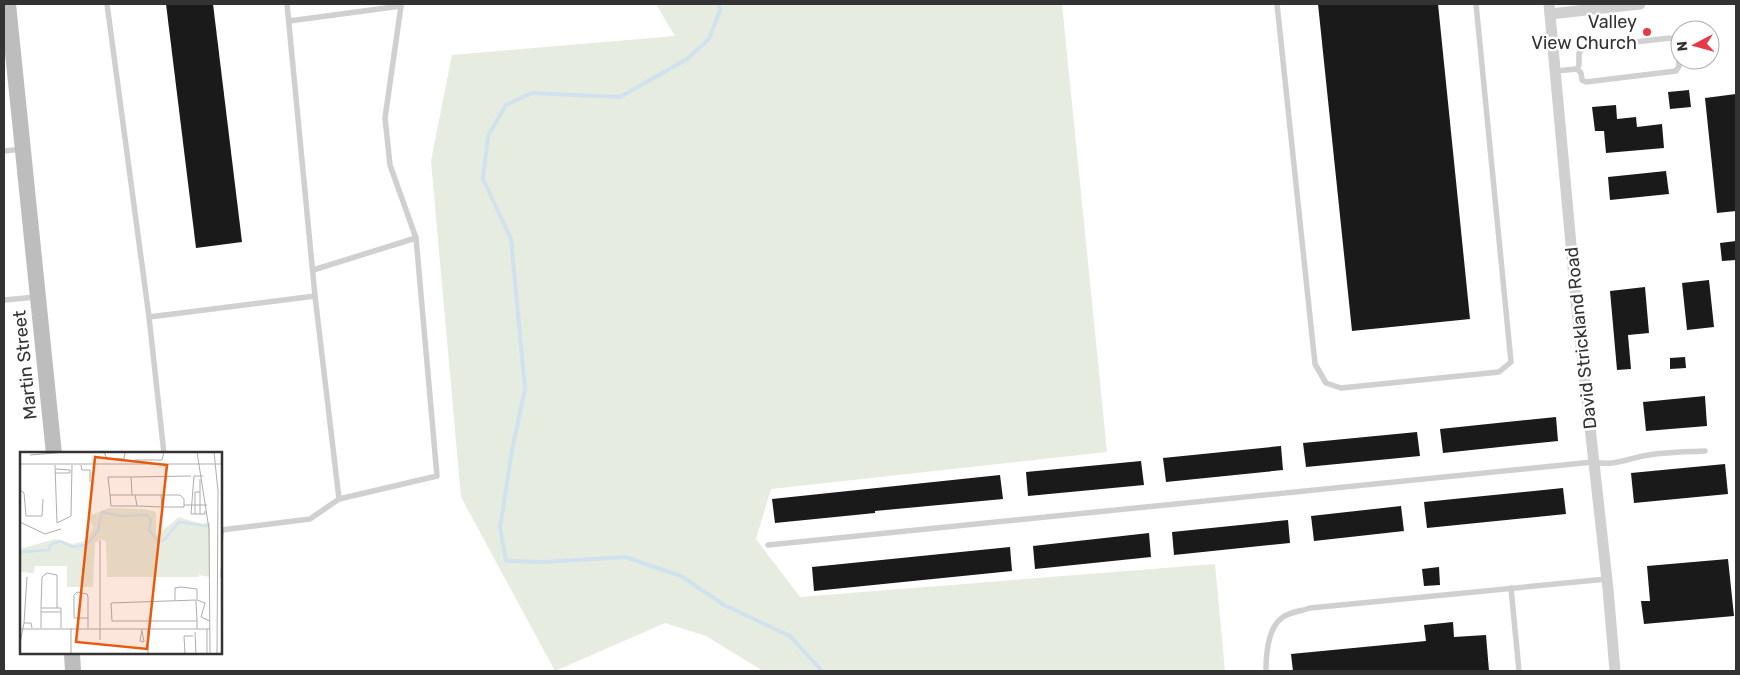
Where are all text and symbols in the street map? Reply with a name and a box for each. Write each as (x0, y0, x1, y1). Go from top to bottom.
place label: Valley View Church (1531, 11, 1637, 54)
north arrow (1670, 20, 1720, 70)
marker: Valley View Church (1641, 26, 1653, 38)
text: N (1674, 40, 1692, 52)
street label: David Strickland Road (1560, 246, 1602, 430)
street label: Martin Street (8, 309, 42, 421)
inset map (20, 452, 222, 655)

